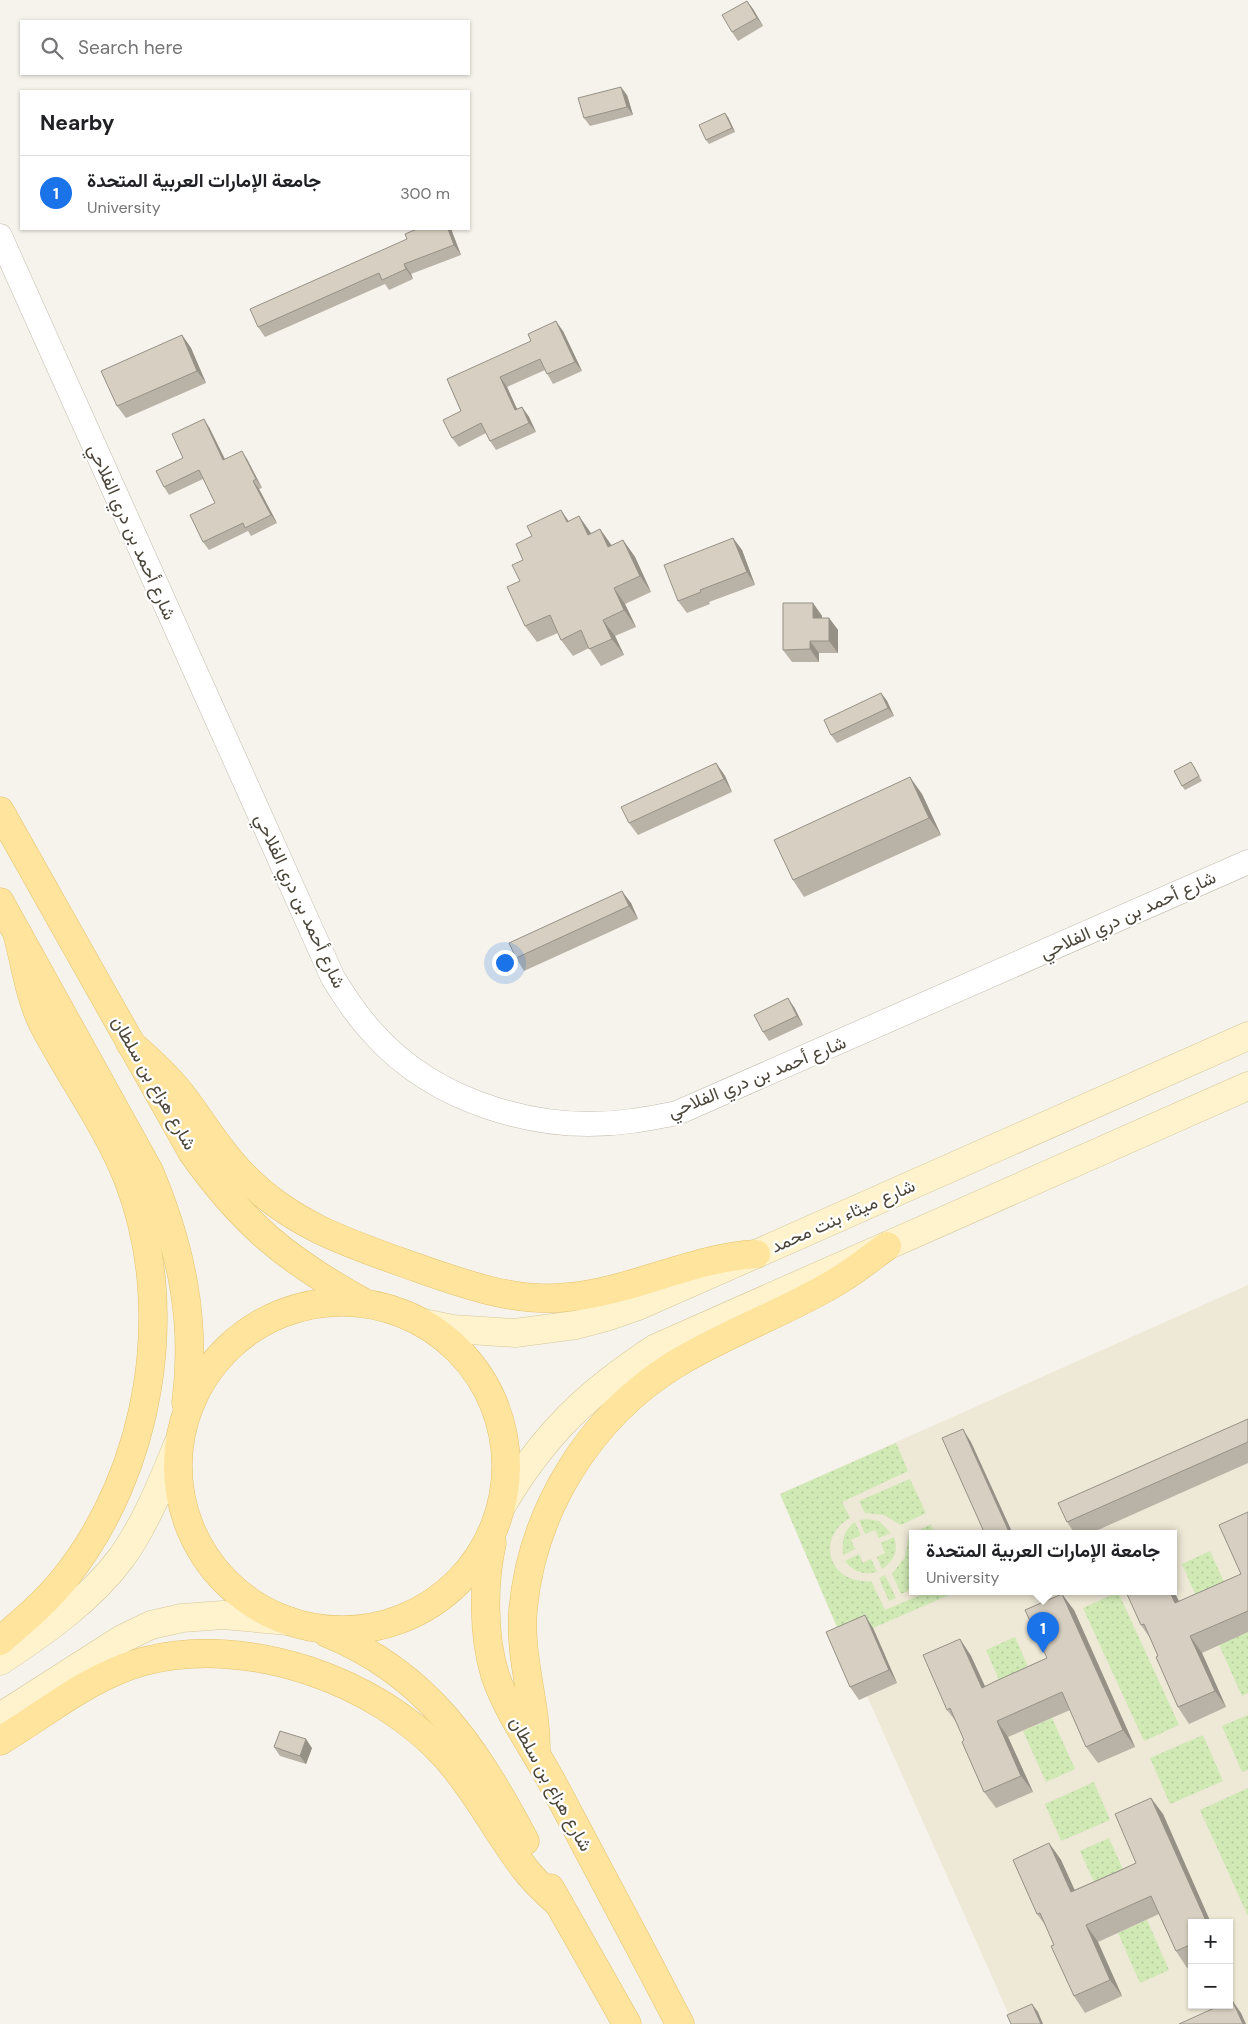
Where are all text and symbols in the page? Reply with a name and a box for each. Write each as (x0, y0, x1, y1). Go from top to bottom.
search box (20, 20, 470, 75)
icon: search (38, 34, 66, 62)
text: Search here (78, 35, 183, 60)
text: Nearby (40, 109, 114, 137)
text: جامعة الإمارات العربية المتحدة (87, 168, 321, 193)
text: 1 (53, 183, 59, 204)
text: 300 m (400, 183, 450, 204)
text: University (87, 197, 161, 218)
street label: شارع أحمد بن دري الفلاحي (80, 440, 182, 625)
street label: شارع أحمد بن دري الفلاحي (246, 810, 351, 994)
street label: شارع أحمد بن دري الفلاحي (1036, 865, 1221, 967)
your location (492, 950, 518, 976)
street label: شارع هزاع بن سلطان (106, 1012, 202, 1154)
street label: شارع أحمد بن دري الفلاحي (664, 1030, 851, 1127)
street label: شارع ميثاء بنت محمد (767, 1173, 919, 1259)
popup (909, 1530, 1177, 1595)
text: جامعة الإمارات العربية المتحدة (926, 1538, 1160, 1563)
text: University (926, 1567, 999, 1588)
pin: 1 (1027, 1612, 1059, 1653)
street label: شارع هزاع بن سلطان (504, 1712, 598, 1856)
map controls (1188, 1919, 1233, 2009)
button: + (1188, 1919, 1233, 1964)
button: − (1188, 1964, 1233, 2009)

